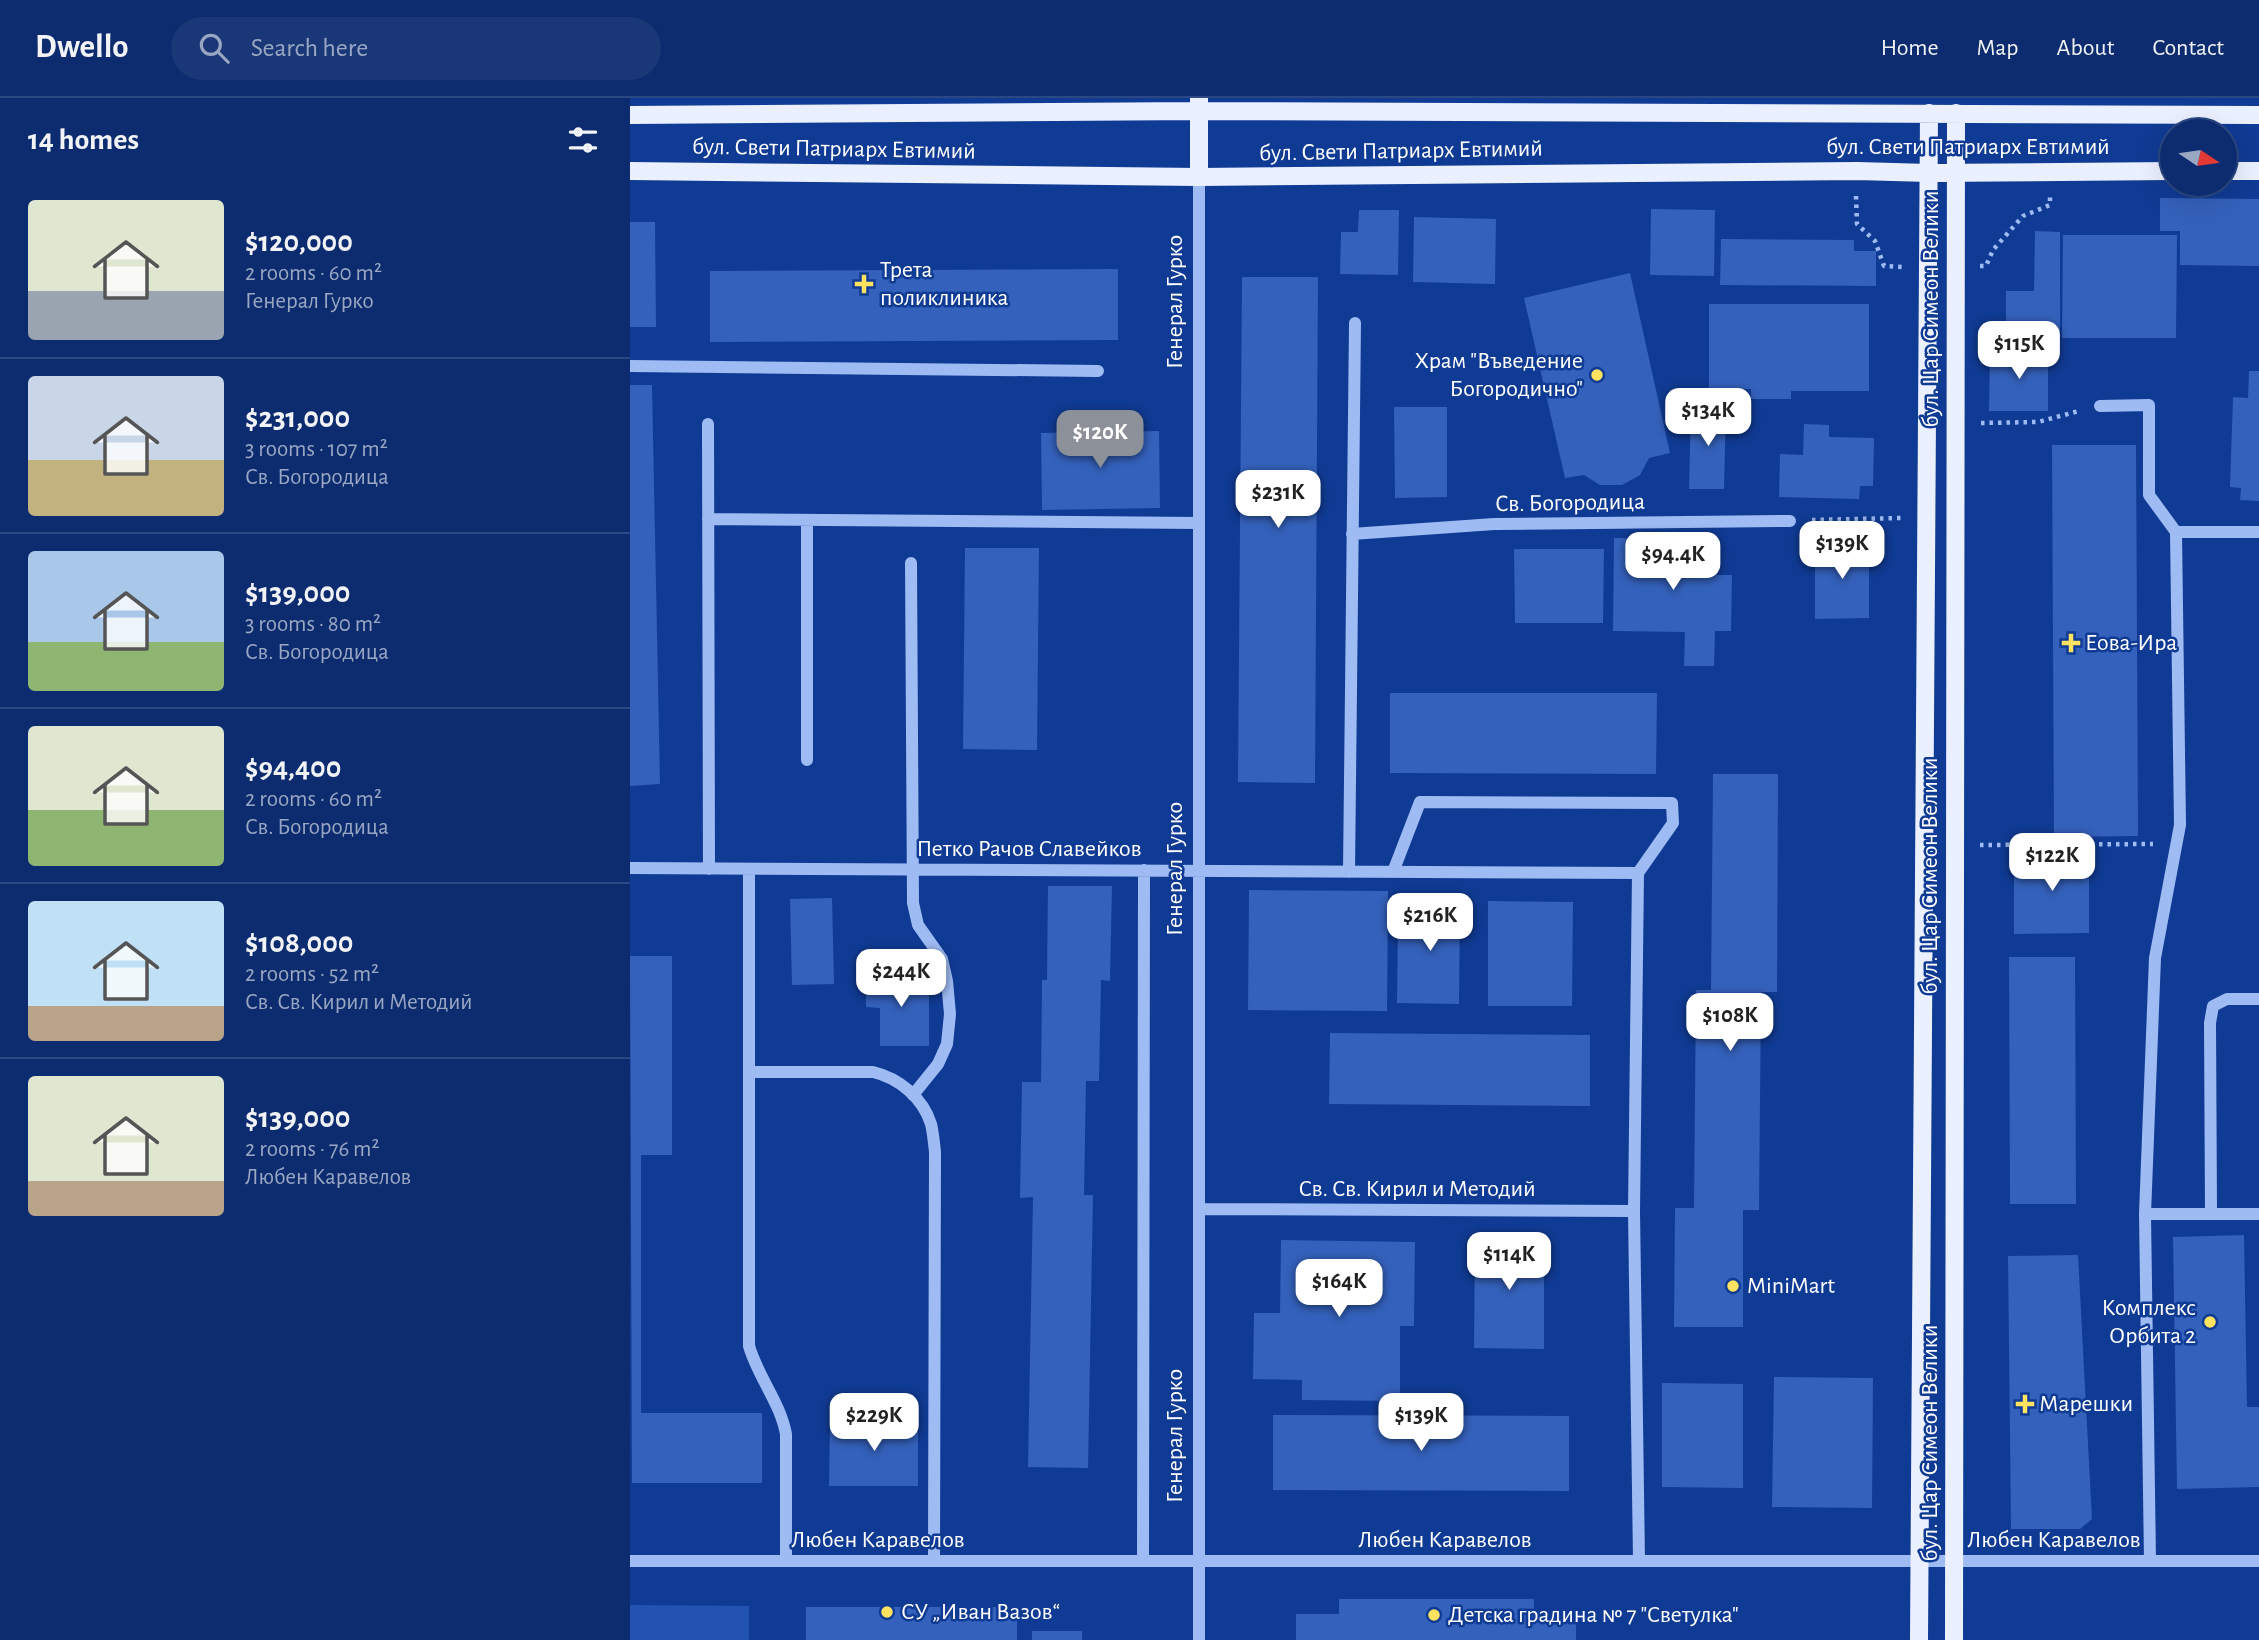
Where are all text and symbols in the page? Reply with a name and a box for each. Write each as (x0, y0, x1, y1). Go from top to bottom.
search box (171, 17, 661, 80)
icon: search (195, 29, 233, 67)
text: Dwello (35, 31, 129, 64)
text: Search here (251, 35, 368, 61)
text: Home (1881, 36, 1939, 60)
text: Map (1977, 36, 2019, 60)
text: About (2057, 36, 2114, 60)
text: Contact (2152, 36, 2224, 60)
north arrow (2160, 119, 2236, 196)
map controls (2160, 119, 2237, 196)
icon: filters (564, 121, 602, 159)
text: 14 homes (28, 125, 139, 155)
street label: бул. Свети Патриарх Евтимий (692, 135, 976, 163)
street label: бул. Свети Патриарх Евтимий (1826, 135, 2110, 159)
street label: бул. Свети Патриарх Евтимий (1259, 137, 1543, 165)
street label: бул. Цар Симеон Велики (1919, 191, 1943, 427)
text: $120,000 (245, 227, 353, 257)
icon: home (84, 228, 168, 312)
street label: Генерал Гурко (1163, 235, 1187, 369)
place label: Трета поликлиника (880, 258, 1008, 310)
text: 2 rooms · 60 m² (245, 262, 382, 285)
marker: Трета поликлиника (854, 274, 874, 294)
text: Генерал Гурко (245, 290, 374, 313)
pin: $115K (1970, 322, 2068, 381)
text: $115K (1994, 332, 2044, 355)
place label: Храм "Въведение Богородично" (1415, 349, 1583, 401)
marker: Храм "Въведение Богородично" (1589, 367, 1605, 383)
pin: $134K (1659, 388, 1757, 448)
text: $134K (1681, 399, 1735, 422)
text: $231,000 (245, 403, 350, 433)
icon: home (84, 404, 168, 488)
pin: $120K (1051, 410, 1149, 470)
text: $120K (1073, 421, 1127, 444)
text: 3 rooms · 107 m² (245, 438, 388, 461)
text: Св. Богородица (245, 466, 389, 489)
pin: $231K (1229, 470, 1327, 530)
text: $231K (1252, 481, 1304, 504)
street label: Св. Богородица (1495, 490, 1645, 516)
pin: $139K (1793, 522, 1891, 581)
pin: $94.4K (1616, 532, 1730, 592)
text: $139K (1815, 532, 1869, 555)
text: $94.4K (1641, 543, 1705, 566)
text: $139,000 (245, 578, 350, 608)
icon: home (84, 579, 168, 663)
text: 3 rooms · 80 m² (245, 613, 381, 636)
place label: Еова-Ира (2085, 631, 2177, 655)
marker: Еова-Ира (2063, 635, 2079, 651)
text: Св. Богородица (245, 641, 389, 664)
text: $94,400 (245, 753, 341, 783)
icon: home (84, 754, 168, 838)
street label: бул. Цар Симеон Велики (1918, 758, 1942, 994)
text: 2 rooms · 60 m² (245, 788, 382, 811)
street label: Генерал Гурко (1163, 802, 1187, 936)
text: Св. Богородица (245, 816, 389, 839)
pin: $122K (2003, 834, 2101, 893)
street label: Петко Рачов Славейков (916, 837, 1142, 861)
text: $122K (2025, 844, 2079, 867)
pin: $216K (1381, 894, 1479, 953)
text: $216K (1403, 904, 1457, 927)
text: $108,000 (245, 928, 353, 958)
icon: home (84, 929, 168, 1013)
pin: $244K (852, 950, 950, 1009)
text: $244K (872, 960, 930, 983)
text: 2 rooms · 52 m² (245, 963, 379, 986)
text: Св. Св. Кирил и Методий (245, 991, 472, 1014)
pin: $108K (1681, 993, 1779, 1053)
text: $108K (1702, 1004, 1758, 1027)
text: $139,000 (245, 1103, 350, 1133)
icon: home (84, 1104, 168, 1188)
text: 2 rooms · 76 m² (245, 1138, 379, 1161)
text: Любен Каравелов (245, 1166, 411, 1189)
street label: Св. Св. Кирил и Методий (1298, 1177, 1536, 1201)
pin: $114K (1460, 1232, 1558, 1292)
text: $114K (1483, 1243, 1535, 1266)
pin: $164K (1290, 1260, 1388, 1319)
text: $164K (1312, 1270, 1366, 1293)
place label: MiniMart (1747, 1274, 1835, 1298)
marker: MiniMart (1725, 1278, 1741, 1294)
place label: Комплекс Орбита 2 (2102, 1296, 2196, 1348)
marker: Комплекс Орбита 2 (2202, 1314, 2218, 1330)
street label: бул. Цар Симеон Велики (1918, 1325, 1942, 1561)
street label: Генерал Гурко (1163, 1369, 1187, 1503)
place label: Марешки (2039, 1392, 2133, 1416)
pin: $229K (825, 1394, 923, 1453)
pin: $139K (1372, 1394, 1470, 1453)
marker: Марешки (2017, 1396, 2033, 1412)
text: $229K (846, 1404, 902, 1427)
text: $139K (1394, 1404, 1448, 1427)
street label: Любен Каравелов (791, 1528, 965, 1552)
street label: Любен Каравелов (1358, 1528, 1532, 1552)
street label: Любен Каравелов (1967, 1528, 2141, 1552)
place label: СУ „Иван Вазов“ (901, 1600, 1060, 1624)
place label: Детска градина № 7 "Светулка" (1448, 1603, 1739, 1627)
marker: СУ „Иван Вазов“ (879, 1604, 895, 1620)
marker: Детска градина № 7 "Светулка" (1426, 1607, 1442, 1623)

